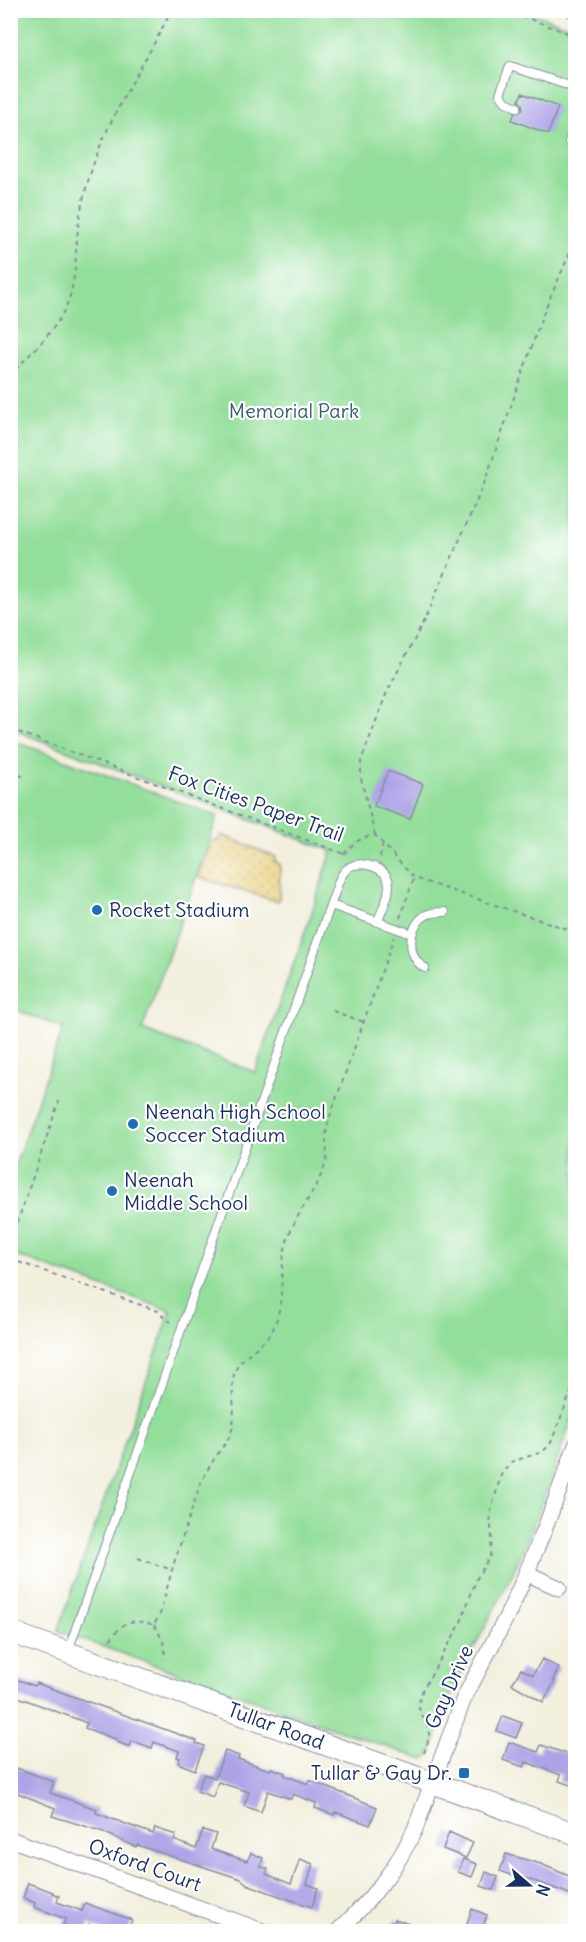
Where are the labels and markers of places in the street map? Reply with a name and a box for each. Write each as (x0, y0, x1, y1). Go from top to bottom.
place label: Rocket Stadium (109, 897, 250, 922)
marker: Rocket Stadium (90, 903, 104, 917)
place label: Neenah High School Soccer Stadium (145, 1099, 326, 1147)
marker: Neenah High School Soccer Stadium (126, 1117, 140, 1131)
place label: Neenah Middle School (124, 1167, 248, 1215)
marker: Neenah Middle School (105, 1184, 119, 1198)
place label: Tullar & Gay Dr. (311, 1760, 452, 1785)
marker: Tullar & Gay Dr. (457, 1766, 471, 1780)

